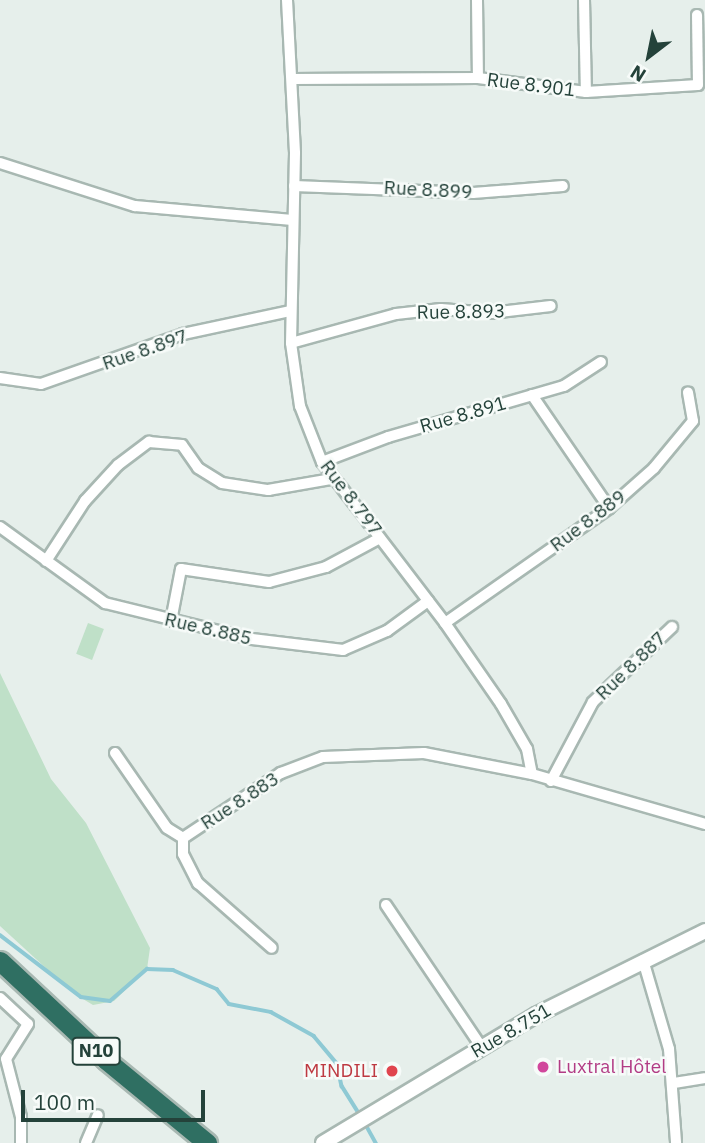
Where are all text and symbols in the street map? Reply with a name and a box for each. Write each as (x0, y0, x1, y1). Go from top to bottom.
north arrow (614, 21, 684, 91)
text: N (626, 60, 650, 88)
street label: Rue 8.901 (486, 68, 576, 102)
street label: Rue 8.899 (383, 176, 473, 204)
street label: Rue 8.893 (416, 300, 506, 324)
street label: Rue 8.897 (99, 325, 191, 375)
street label: Rue 8.891 (417, 392, 509, 438)
street label: Rue 8.797 (315, 456, 387, 540)
street label: Rue 8.889 (546, 485, 630, 557)
street label: Rue 8.885 (162, 608, 254, 650)
street label: Rue 8.887 (591, 627, 671, 705)
street label: Rue 8.883 (197, 767, 283, 835)
street label: Rue 8.751 (467, 999, 555, 1063)
road number: N10 (72, 1036, 120, 1066)
place label: Luxtral Hôtel (557, 1056, 666, 1078)
marker: Luxtral Hôtel (535, 1059, 551, 1075)
place label: MINDILI (304, 1060, 378, 1082)
marker: MINDILI (384, 1063, 400, 1079)
scale bar (24, 1076, 208, 1120)
text: 100 m (34, 1088, 95, 1116)

